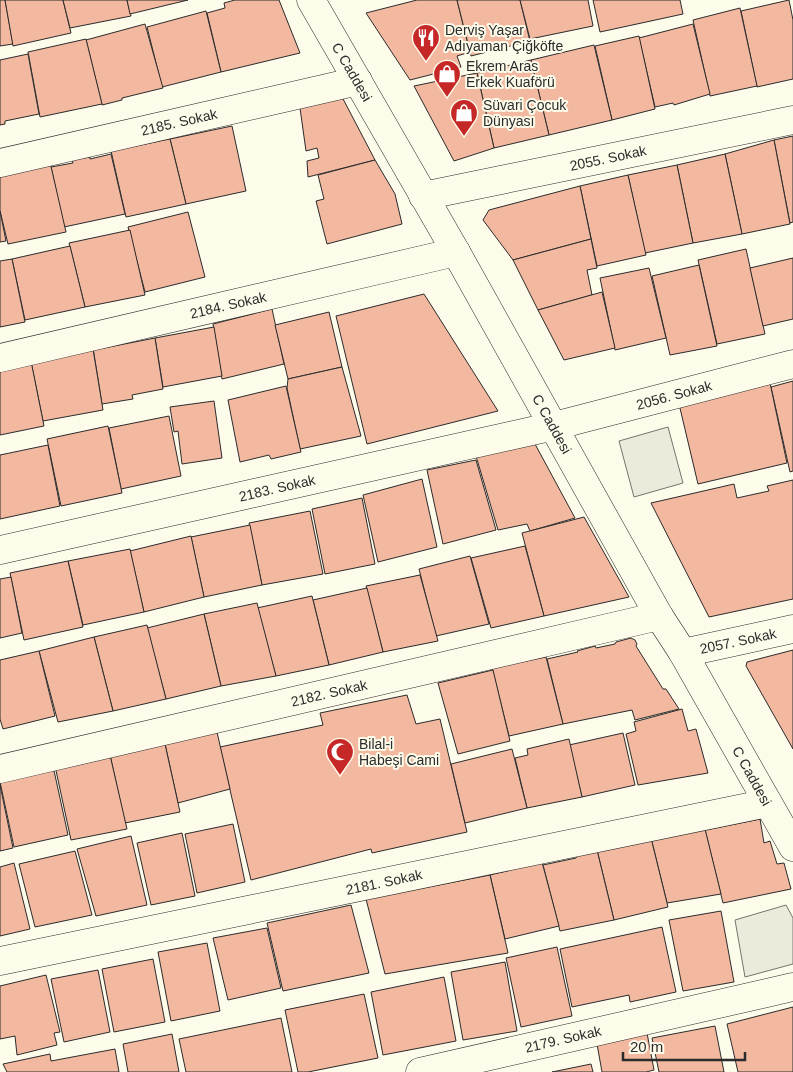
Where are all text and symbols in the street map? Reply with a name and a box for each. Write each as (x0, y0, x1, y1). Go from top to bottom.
place label: Derviş Yaşar Adıyaman Çiğköfte (445, 22, 563, 54)
restaurant icon: Derviş Yaşar Adıyaman Çiğköfte (411, 23, 441, 62)
street label: C Caddesi (329, 40, 375, 104)
place label: Ekrem Aras Erkek Kuaförü (466, 58, 555, 90)
shop icon: Ekrem Aras Erkek Kuaförü (432, 59, 462, 98)
place label: Süvari Çocuk Dünyası (483, 97, 567, 129)
shop icon: Süvari Çocuk Dünyası (449, 98, 479, 137)
street label: 2185. Sokak (139, 105, 220, 139)
street label: 2055. Sokak (568, 142, 649, 174)
street label: 2184. Sokak (188, 288, 269, 322)
street label: 2056. Sokak (634, 377, 715, 413)
street label: C Caddesi (529, 392, 575, 456)
street label: 2183. Sokak (237, 471, 318, 505)
street label: 2057. Sokak (698, 625, 779, 657)
street label: 2182. Sokak (289, 676, 370, 710)
place label: Bilal-i Habeşi Cami (359, 736, 439, 768)
mosque icon: Bilal-i Habeşi Cami (325, 737, 355, 776)
street label: C Caddesi (729, 744, 775, 808)
street label: 2181. Sokak (344, 866, 425, 898)
street label: 2179. Sokak (523, 1022, 604, 1056)
scale bar (623, 1030, 746, 1062)
text: 20 m (630, 1038, 663, 1055)

